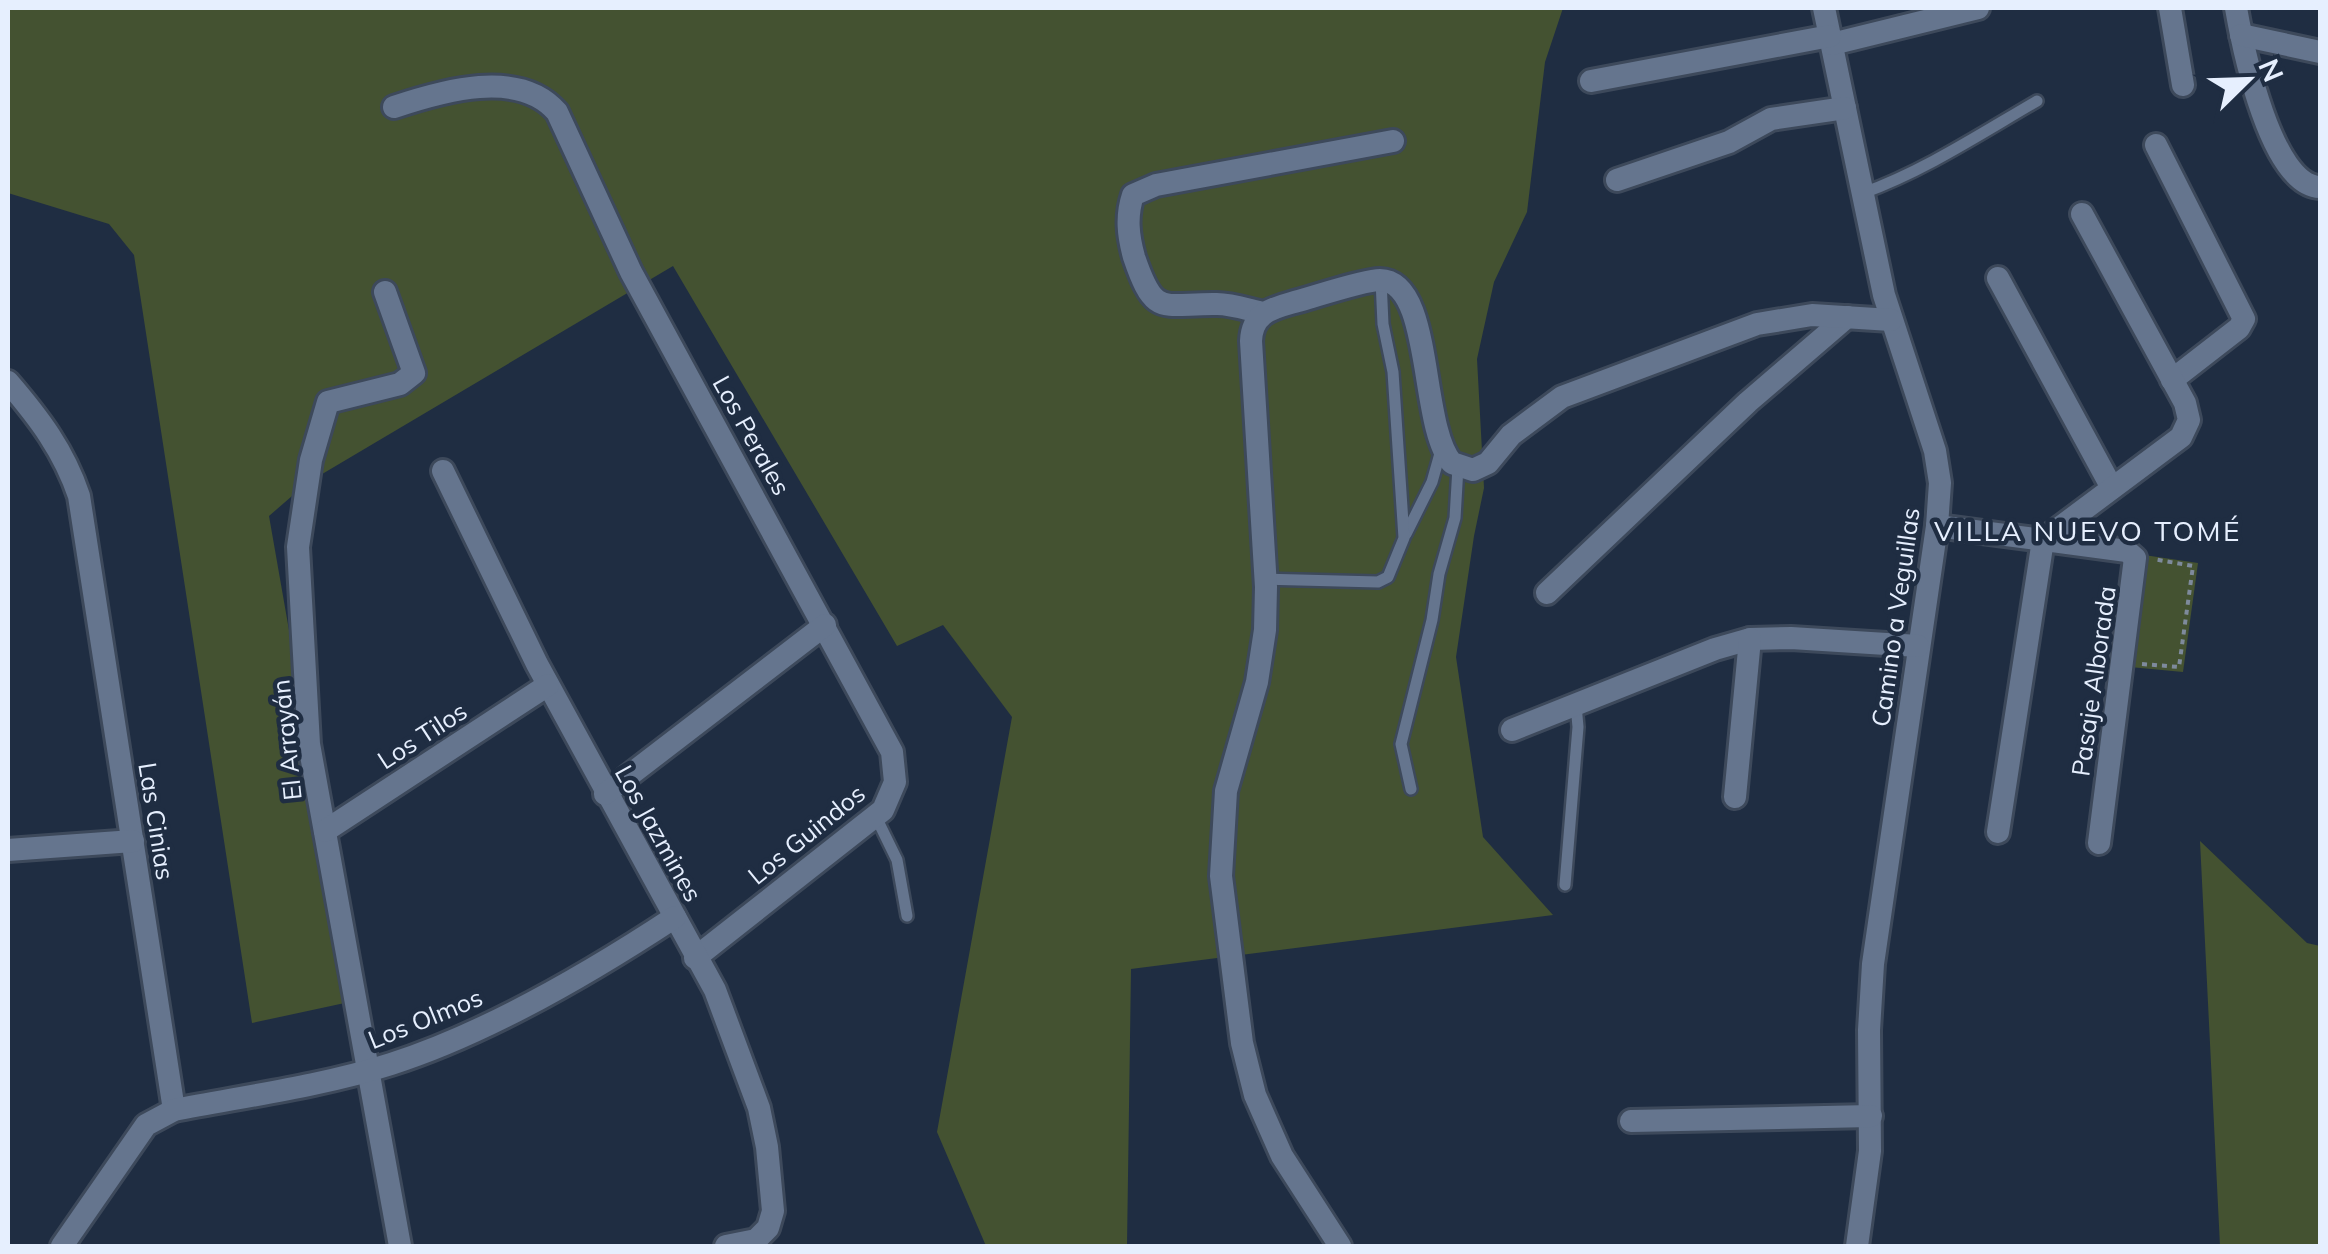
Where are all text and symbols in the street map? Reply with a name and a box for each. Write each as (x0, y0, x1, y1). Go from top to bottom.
north arrow (2198, 30, 2298, 130)
text: N (2251, 53, 2292, 87)
street label: Los Perales (706, 370, 798, 500)
street label: Camino a Veguillas (1864, 505, 1926, 729)
district label: VILLA NUEVO TOMÉ (1934, 513, 2242, 548)
street label: Pasaje Alborada (2064, 584, 2122, 778)
street label: El Arrayán (264, 678, 308, 802)
street label: Los Tilos (371, 695, 473, 775)
street label: Los Jazmines (609, 759, 709, 907)
street label: Las Cinias (132, 760, 182, 882)
street label: Los Guindos (741, 777, 871, 891)
street label: Los Olmos (363, 981, 487, 1055)

